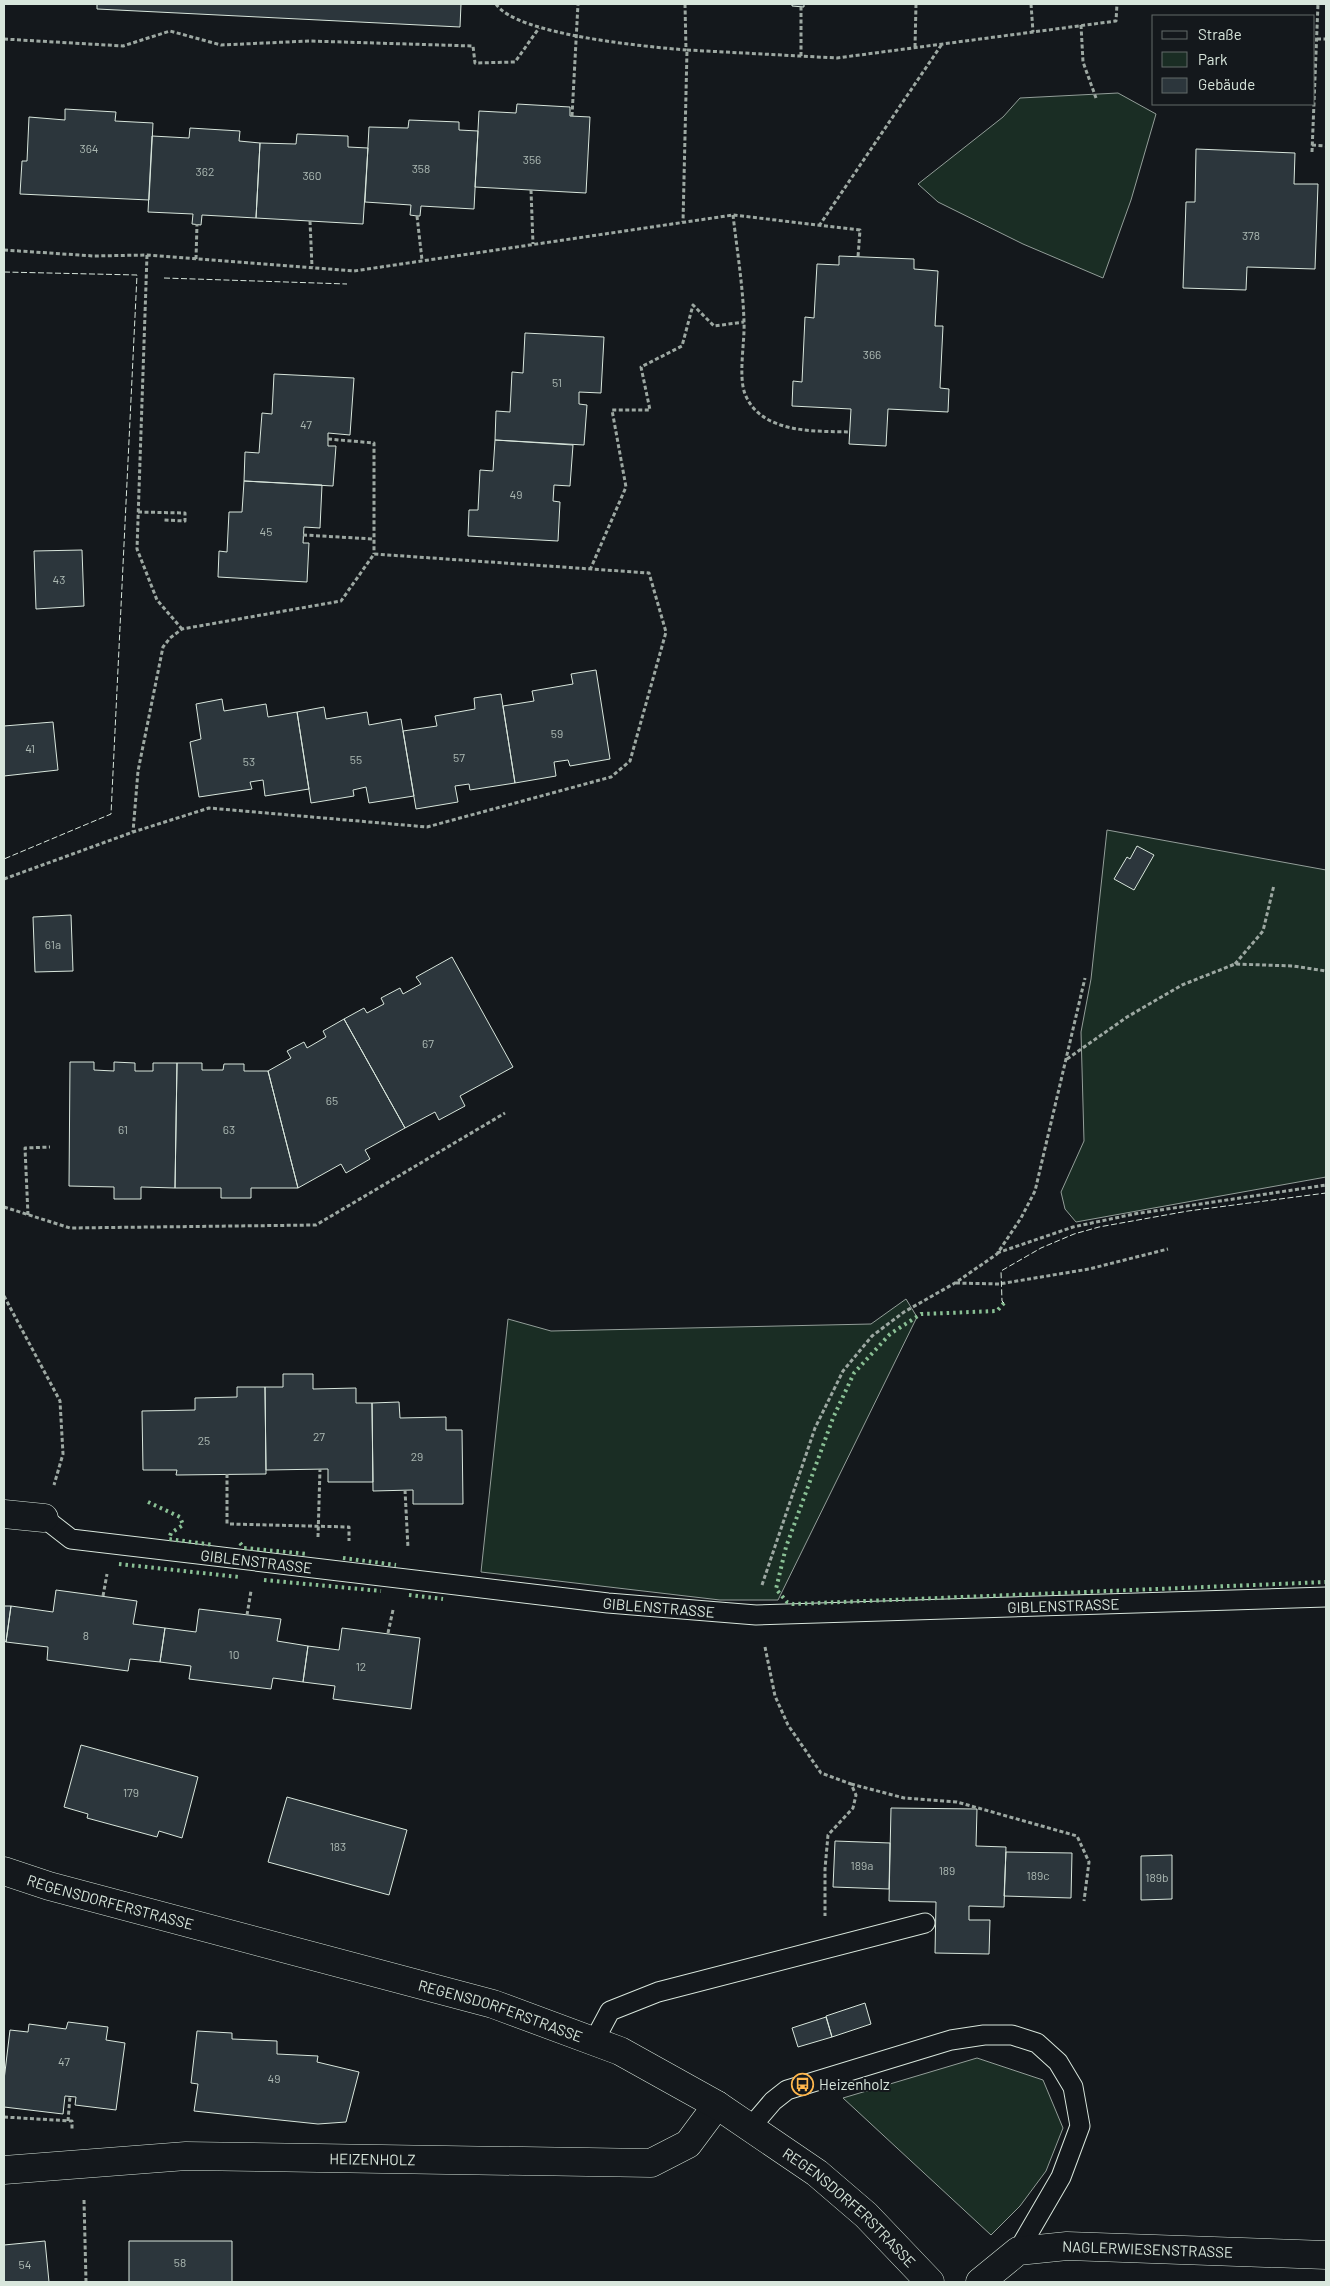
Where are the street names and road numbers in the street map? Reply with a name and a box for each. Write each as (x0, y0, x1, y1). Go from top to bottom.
street label: GIBLENSTRASSE (200, 1546, 313, 1577)
street label: GIBLENSTRASSE (602, 1593, 715, 1621)
street label: GIBLENSTRASSE (1007, 1595, 1120, 1616)
street label: REGENSDORFERSTRASSE (25, 1870, 196, 1933)
street label: REGENSDORFERSTRASSE (416, 1976, 585, 2045)
street label: REGENSDORFERSTRASSE (780, 2144, 920, 2271)
street label: HEIZENHOLZ (329, 2149, 416, 2168)
street label: NAGLERWIESENSTRASSE (1062, 2237, 1233, 2261)

